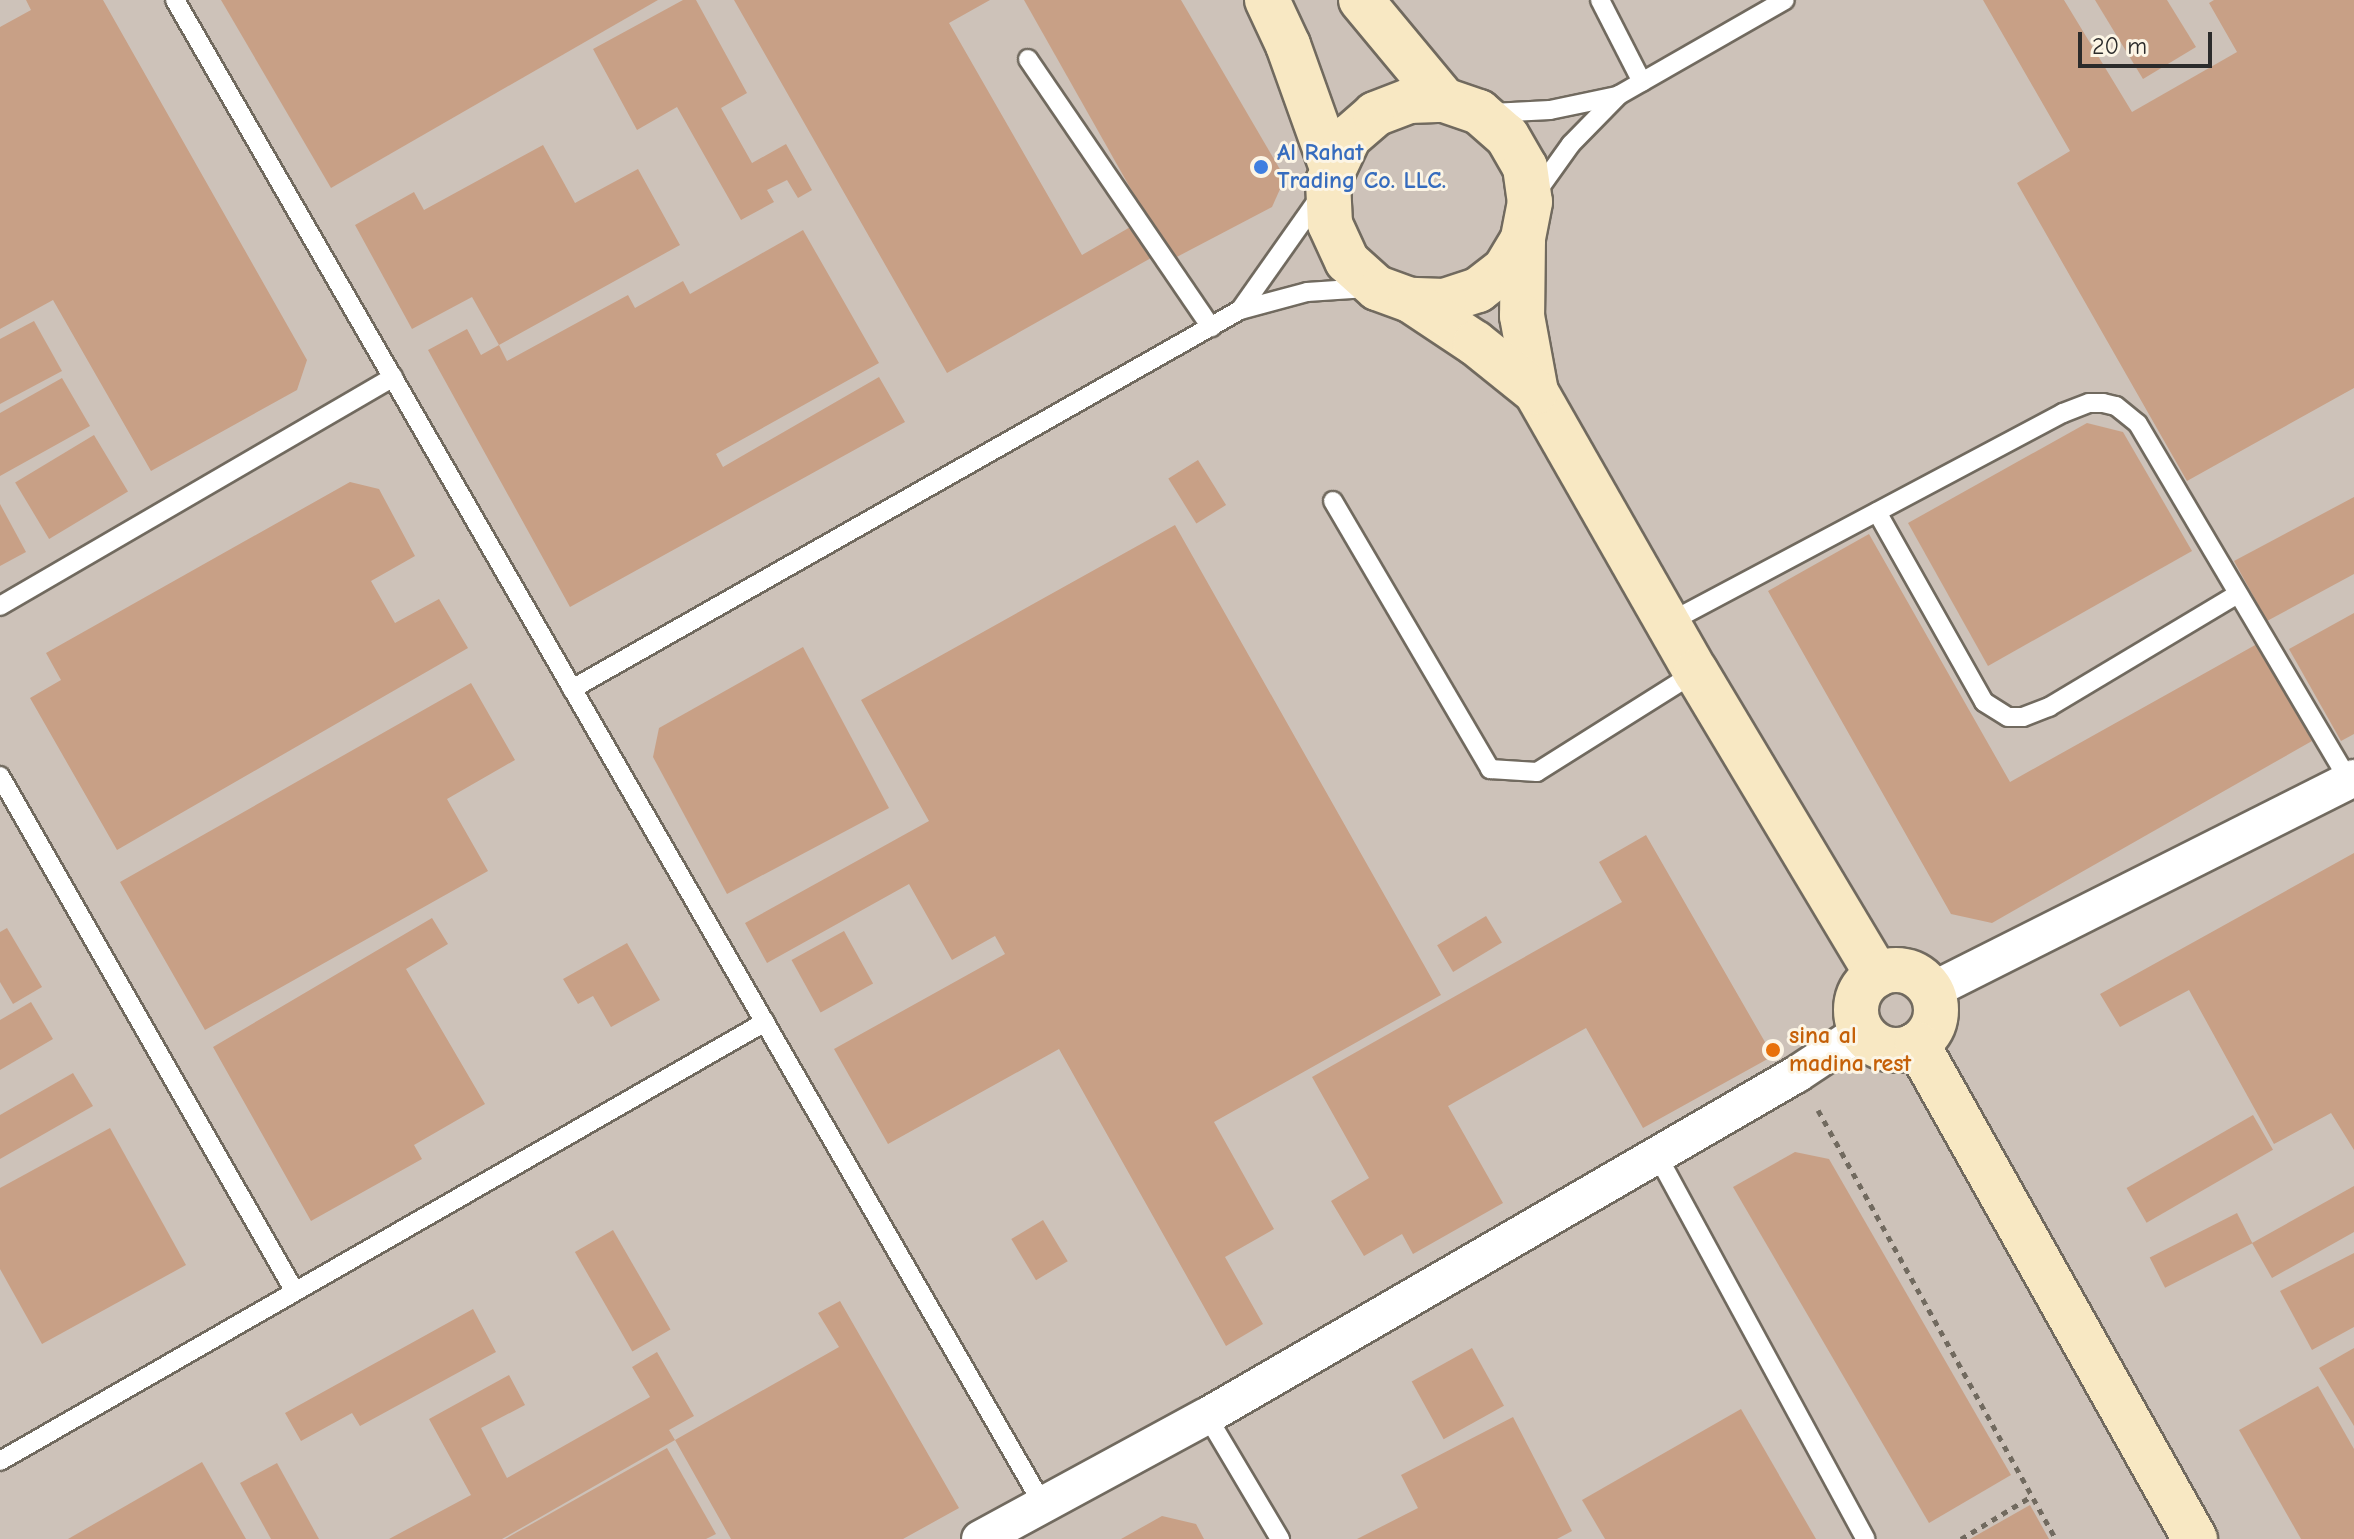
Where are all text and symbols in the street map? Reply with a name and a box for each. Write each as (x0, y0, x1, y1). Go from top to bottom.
scale bar (2082, 16, 2216, 66)
text: 20 m (2092, 32, 2147, 60)
place label: Al Rahat Trading Co. LLC. (1277, 139, 1446, 195)
marker: Al Rahat Trading Co. LLC. (1252, 158, 1270, 176)
place label: sina al madina rest (1789, 1022, 1911, 1078)
marker: sina al madina rest (1764, 1041, 1782, 1059)

